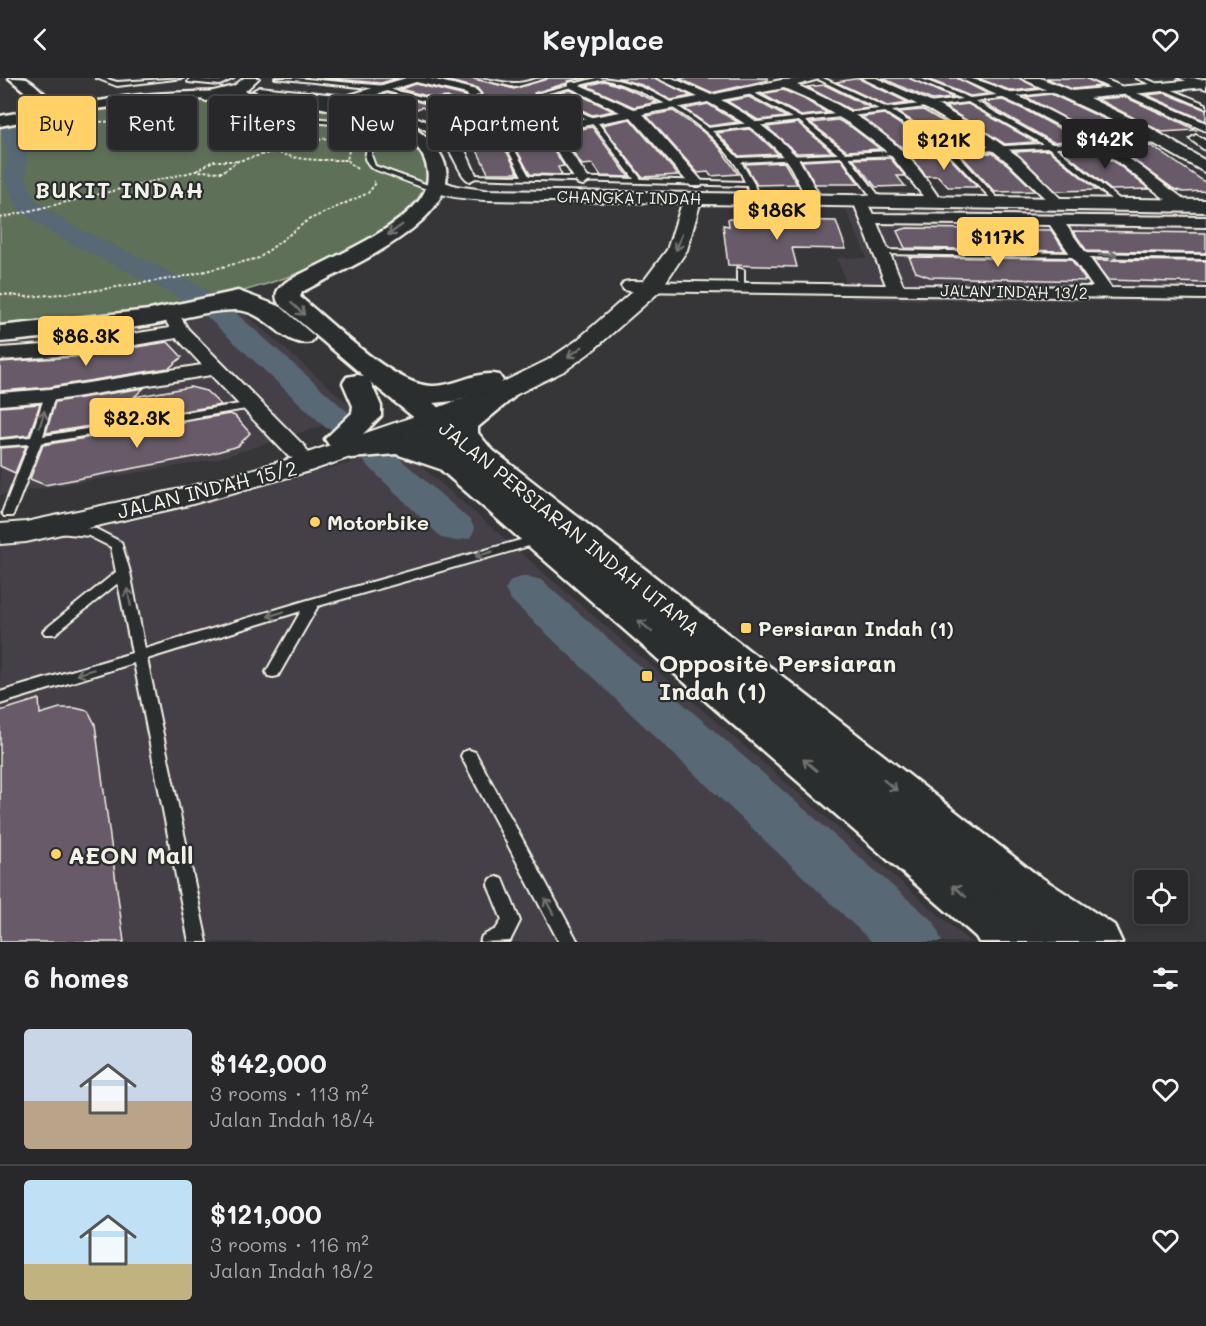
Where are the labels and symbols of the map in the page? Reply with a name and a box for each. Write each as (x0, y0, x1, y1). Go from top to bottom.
pin: $142K (1063, 119, 1147, 170)
pin: $121K (902, 120, 986, 171)
district label: BUKIT INDAH (35, 175, 205, 204)
street label: CHANGKAT INDAH (556, 185, 702, 209)
pin: $186K (735, 190, 819, 241)
pin: $117K (956, 217, 1040, 268)
one-way arrow (388, 224, 404, 236)
one-way arrow (673, 232, 684, 250)
one-way arrow (1098, 250, 1118, 261)
street label: JALAN INDAH 13/2 (940, 279, 1088, 303)
one-way arrow (291, 302, 306, 316)
pin: $86.3K (37, 316, 135, 367)
one-way arrow (567, 346, 583, 358)
pin: $82.3K (88, 398, 186, 449)
one-way arrow (38, 410, 49, 429)
street label: JALAN PERSIARAN INDAH UTAMA (434, 415, 706, 641)
street label: JALAN INDAH 15/2 (114, 454, 300, 524)
place label: Motorbike (327, 509, 429, 535)
marker: Motorbike (308, 515, 322, 529)
one-way arrow (475, 549, 494, 561)
one-way arrow (123, 588, 134, 607)
one-way arrow (267, 609, 286, 620)
place label: Persiaran Indah (1) (758, 615, 954, 641)
one-way arrow (637, 620, 653, 633)
marker: Persiaran Indah (1) (739, 621, 753, 635)
place label: Opposite Persiaran Indah (1) (659, 647, 896, 706)
one-way arrow (76, 667, 95, 678)
marker: Opposite Persiaran Indah (1) (640, 669, 654, 683)
one-way arrow (803, 758, 818, 772)
one-way arrow (881, 779, 897, 792)
place label: AEON Mall (68, 839, 194, 870)
marker: AEON Mall (49, 847, 63, 861)
one-way arrow (952, 884, 968, 897)
one-way arrow (543, 897, 555, 915)

